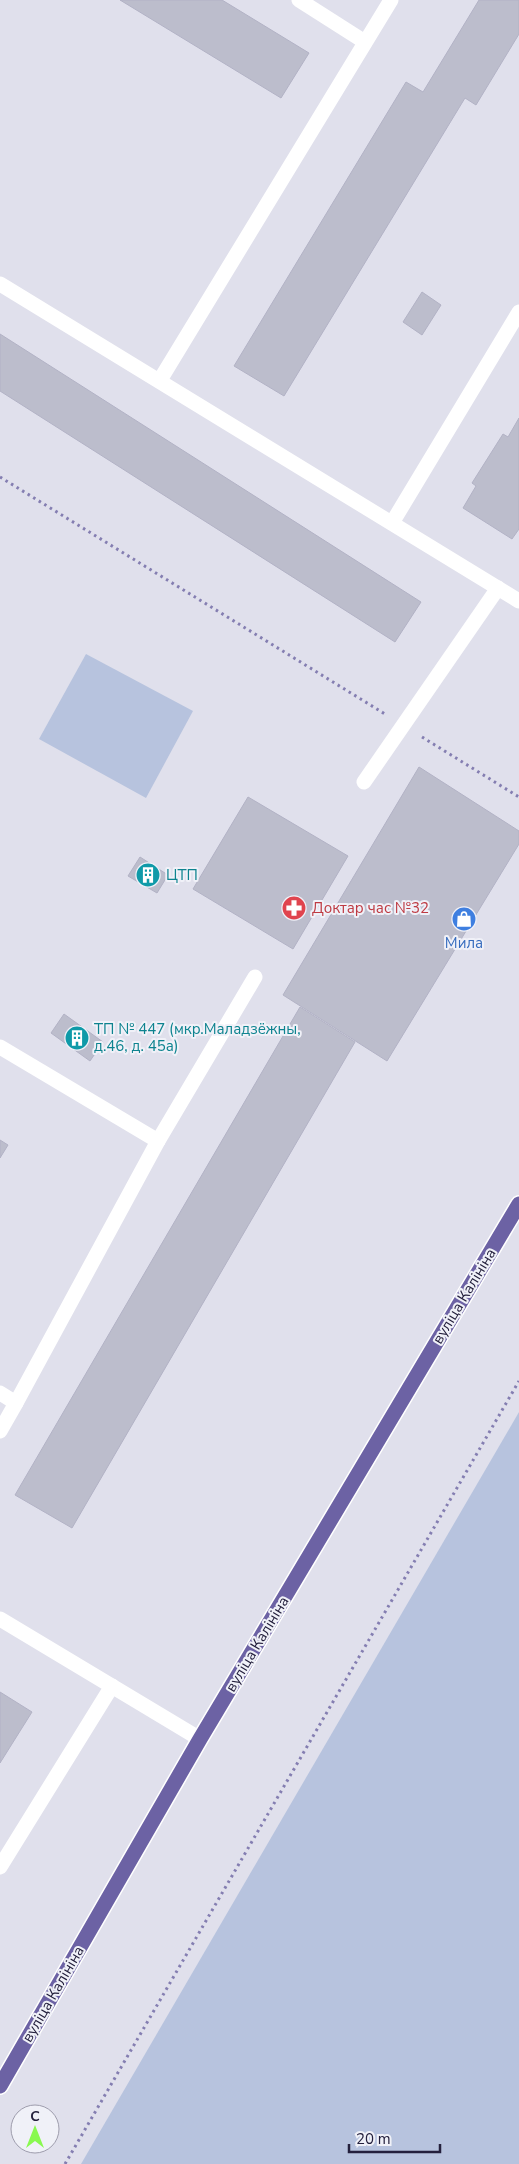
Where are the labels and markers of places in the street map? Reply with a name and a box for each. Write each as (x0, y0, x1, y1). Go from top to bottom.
building icon: ЦТП (135, 862, 161, 888)
place label: ЦТП (166, 865, 198, 885)
pharmacy icon: Доктар час №32 (281, 895, 307, 921)
place label: Доктар час №32 (312, 898, 429, 918)
shop icon: Мила (451, 906, 477, 932)
place label: Мила (445, 933, 483, 953)
place label: ТП № 447 (мкр.Маладзёжны, д.46, д. 45а) (94, 1019, 301, 1056)
building icon: ТП № 447 (мкр.Маладзёжны, д.46, д. 45а) (64, 1025, 90, 1051)

